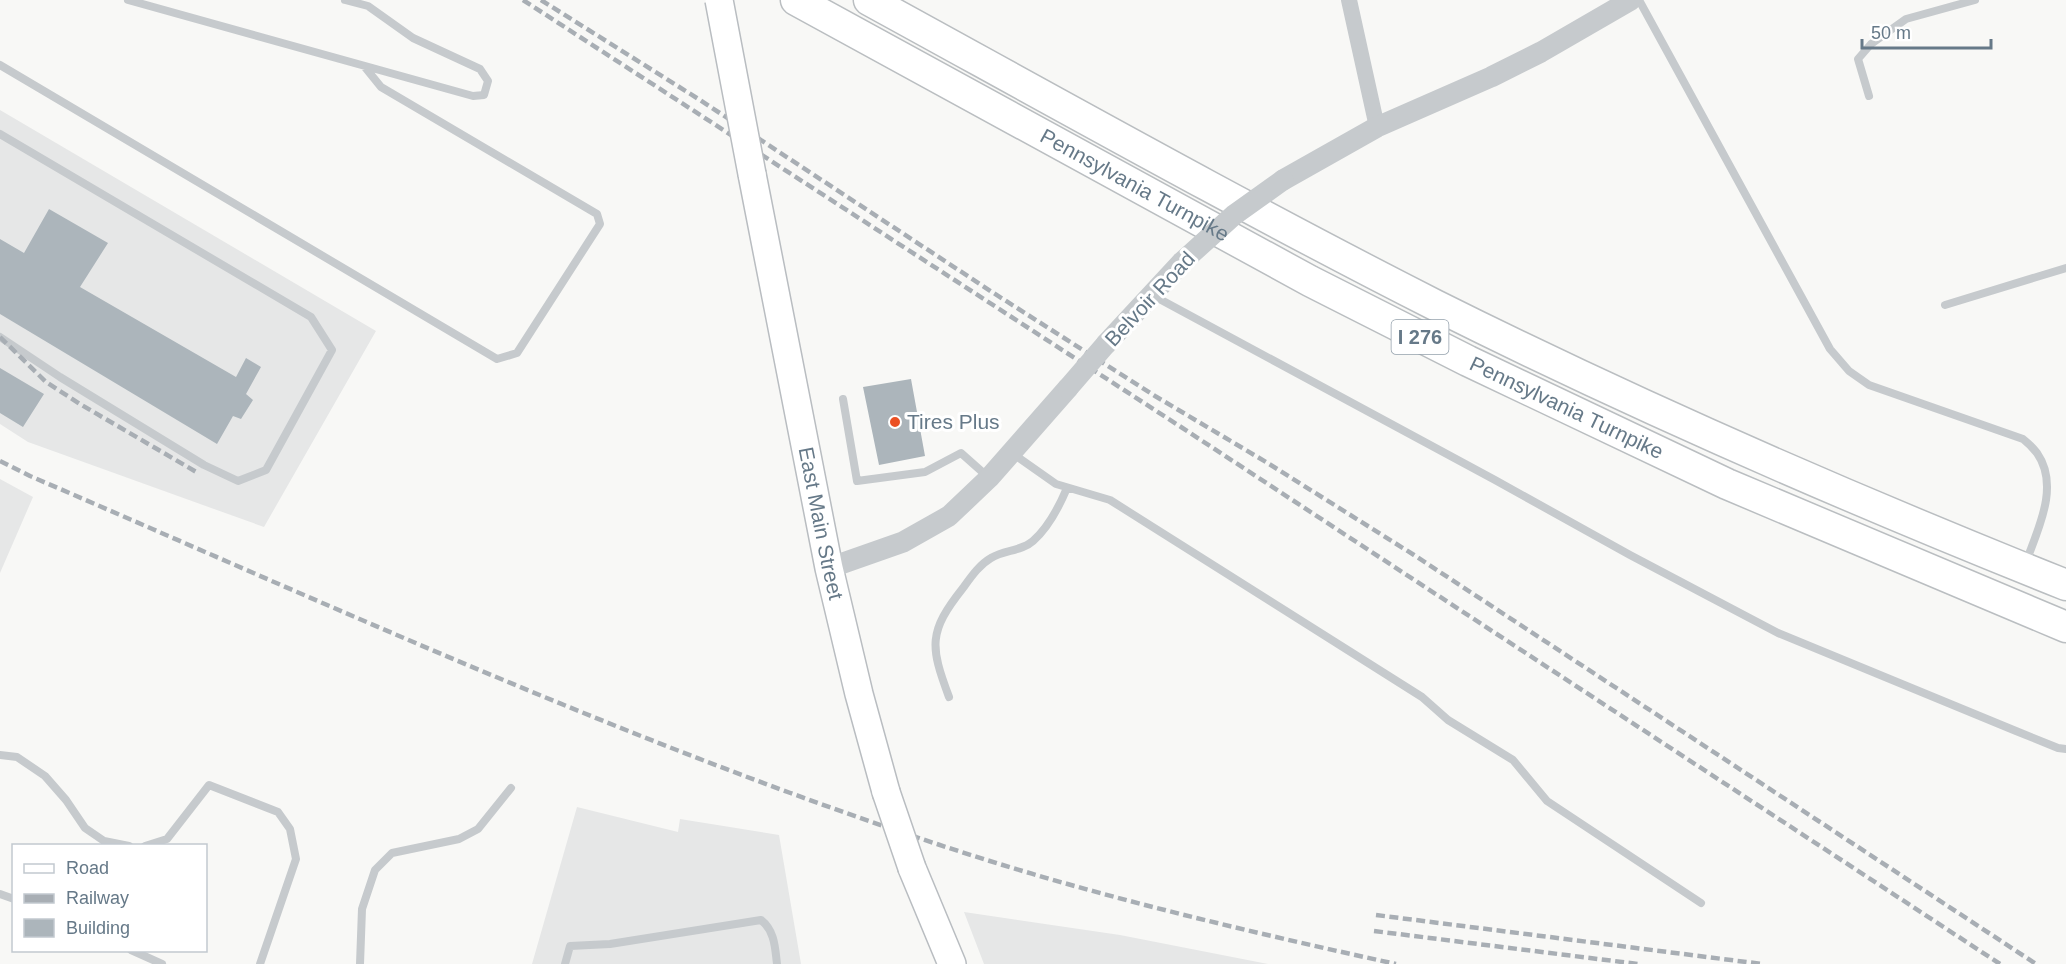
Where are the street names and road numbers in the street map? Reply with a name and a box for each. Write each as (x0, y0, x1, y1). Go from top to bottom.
street label: Pennsylvania Turnpike (1037, 124, 1233, 246)
street label: Belvoir Road (1100, 247, 1199, 350)
road number: I 276 (1392, 320, 1448, 354)
street label: Pennsylvania Turnpike (1466, 352, 1667, 463)
street label: East Main Street (795, 445, 848, 602)

